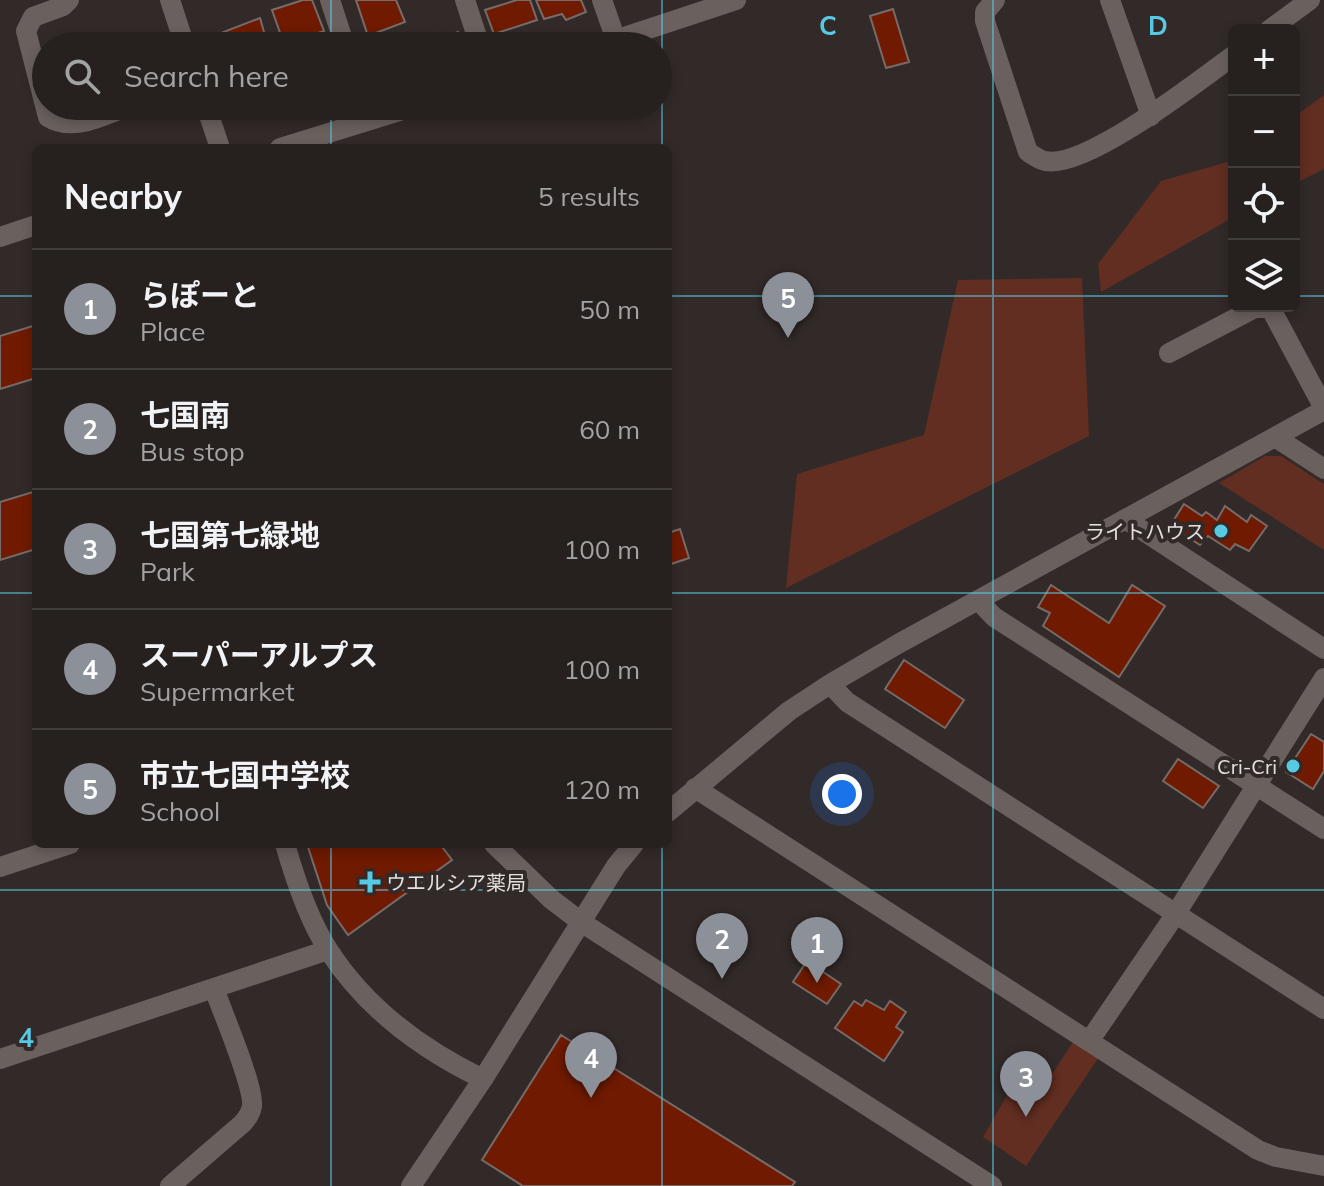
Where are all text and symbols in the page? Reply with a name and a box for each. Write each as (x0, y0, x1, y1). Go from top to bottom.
text: C (819, 9, 837, 42)
text: D (1148, 9, 1168, 42)
map controls (1228, 24, 1300, 312)
button: + (1228, 24, 1300, 96)
search box (32, 32, 672, 120)
icon: search (60, 54, 104, 98)
text: Search here (124, 57, 289, 95)
button: − (1228, 96, 1300, 168)
button: locate (1228, 168, 1300, 240)
text: Nearby (64, 175, 182, 218)
text: 5 results (538, 180, 640, 213)
button: layers (1228, 240, 1300, 312)
pin: 5 (762, 272, 814, 338)
text: らぽーと (140, 276, 260, 314)
text: 1 (82, 293, 98, 326)
text: 50 m (579, 293, 640, 326)
text: Place (140, 315, 205, 348)
text: 七国南 (140, 396, 230, 434)
text: 2 (82, 413, 98, 446)
text: 60 m (579, 413, 640, 446)
text: Bus stop (140, 435, 245, 468)
text: 七国第七緑地 (140, 516, 320, 554)
place label: ライトハウス (1085, 519, 1205, 544)
marker: ライトハウス (1212, 522, 1230, 540)
text: 3 (82, 533, 98, 566)
text: 100 m (564, 533, 640, 566)
text: Park (140, 555, 195, 588)
text: スーパーアルプス (140, 636, 378, 674)
text: 4 (82, 653, 98, 686)
text: 100 m (564, 653, 640, 686)
text: Supermarket (140, 675, 295, 708)
place label: Cri-Cri (1217, 754, 1277, 779)
text: 市立七国中学校 (140, 756, 350, 794)
marker: Cri-Cri (1284, 757, 1302, 775)
text: 5 (82, 773, 98, 806)
text: 120 m (564, 773, 640, 806)
your location (822, 774, 862, 814)
text: School (140, 795, 220, 828)
place label: ウエルシア薬局 (386, 870, 526, 895)
marker: ウエルシア薬局 (361, 873, 379, 891)
pin: 2 (696, 913, 748, 979)
pin: 1 (791, 917, 843, 983)
text: 4 (18, 1021, 34, 1054)
pin: 4 (565, 1032, 617, 1098)
pin: 3 (1000, 1051, 1052, 1117)

